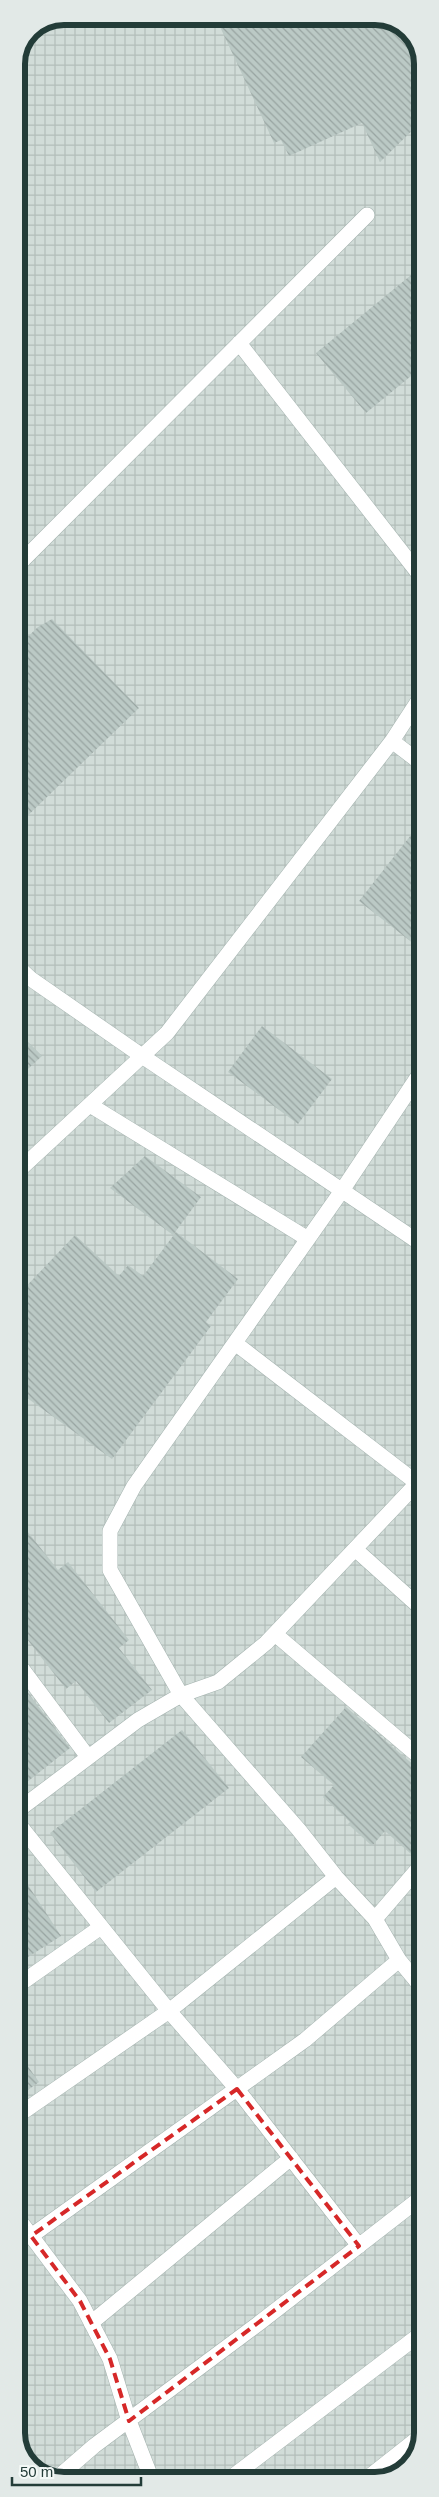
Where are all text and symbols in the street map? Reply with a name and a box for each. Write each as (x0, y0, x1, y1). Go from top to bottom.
scale bar (12, 2454, 141, 2486)
text: 50 m (20, 2463, 53, 2480)

